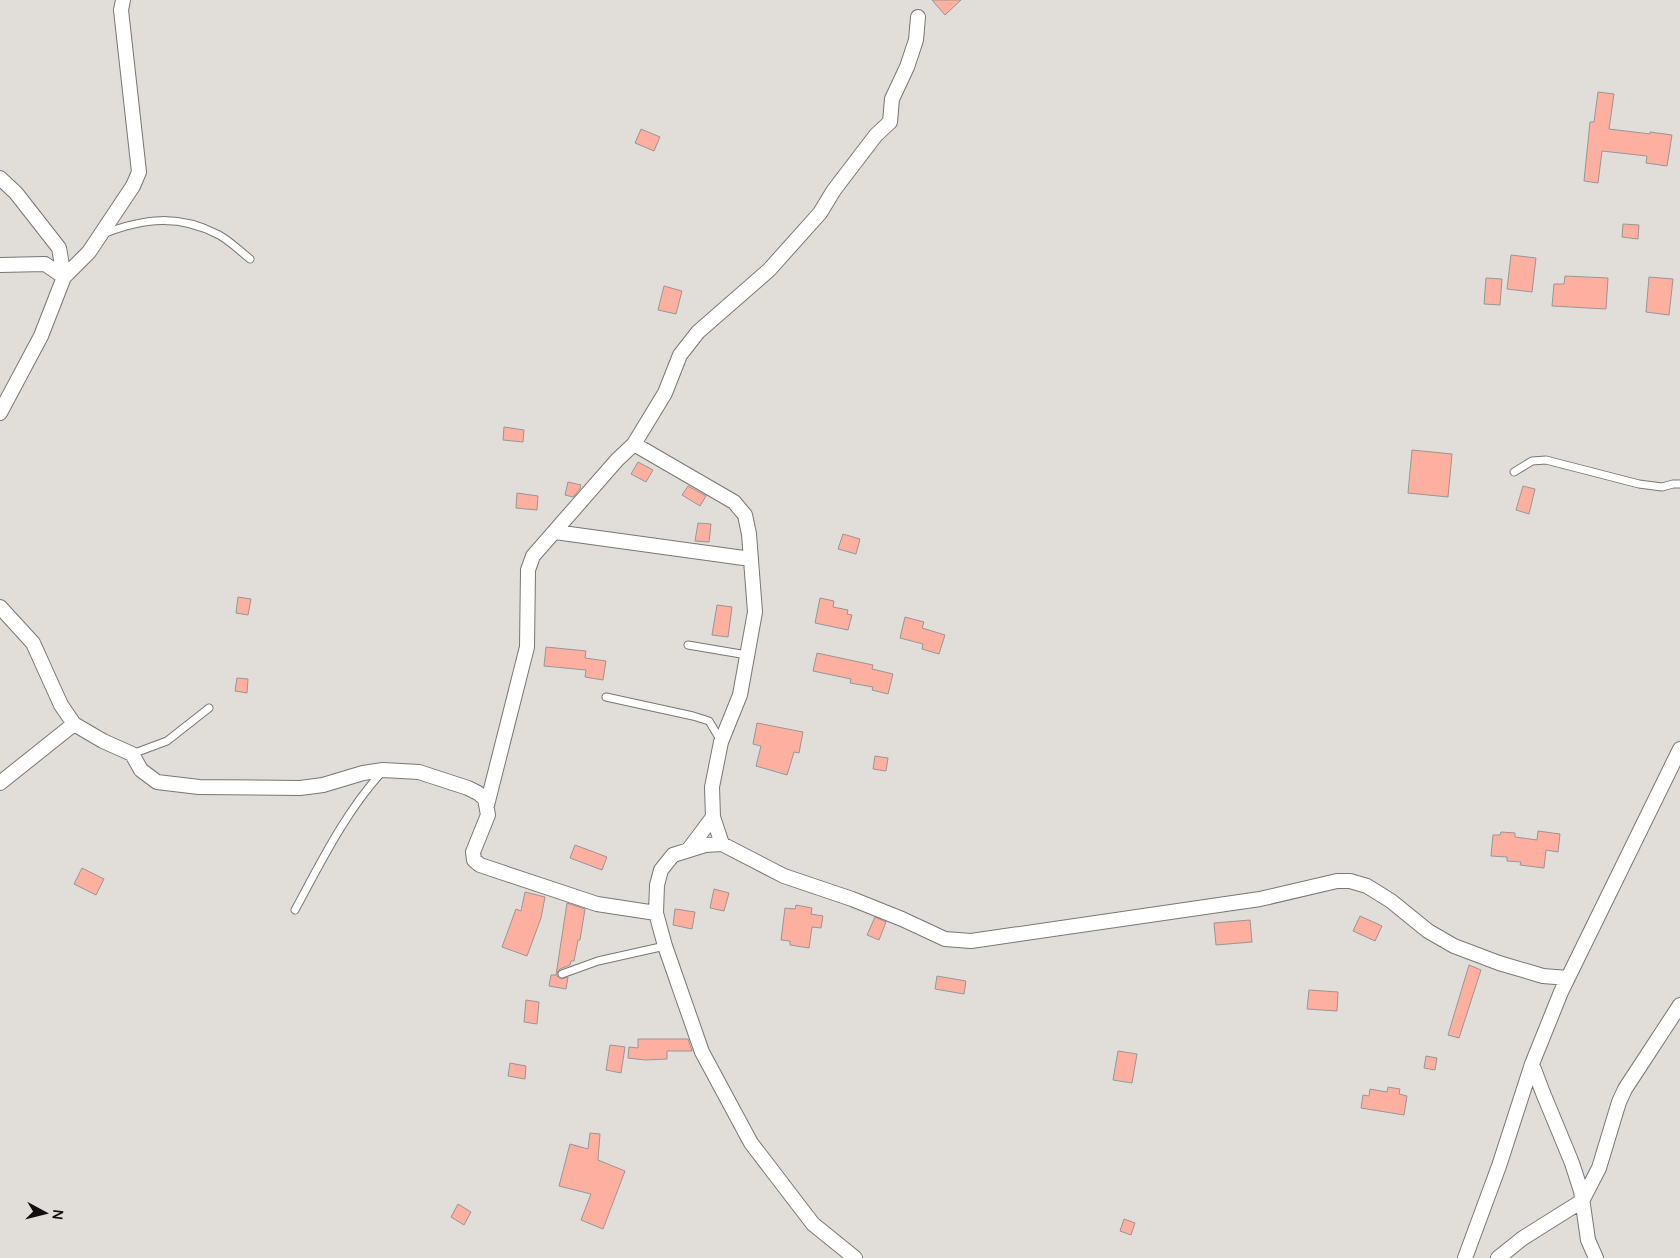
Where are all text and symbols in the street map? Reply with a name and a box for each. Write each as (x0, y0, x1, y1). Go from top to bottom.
north arrow (20, 1188, 70, 1238)
text: N (48, 1208, 68, 1221)

